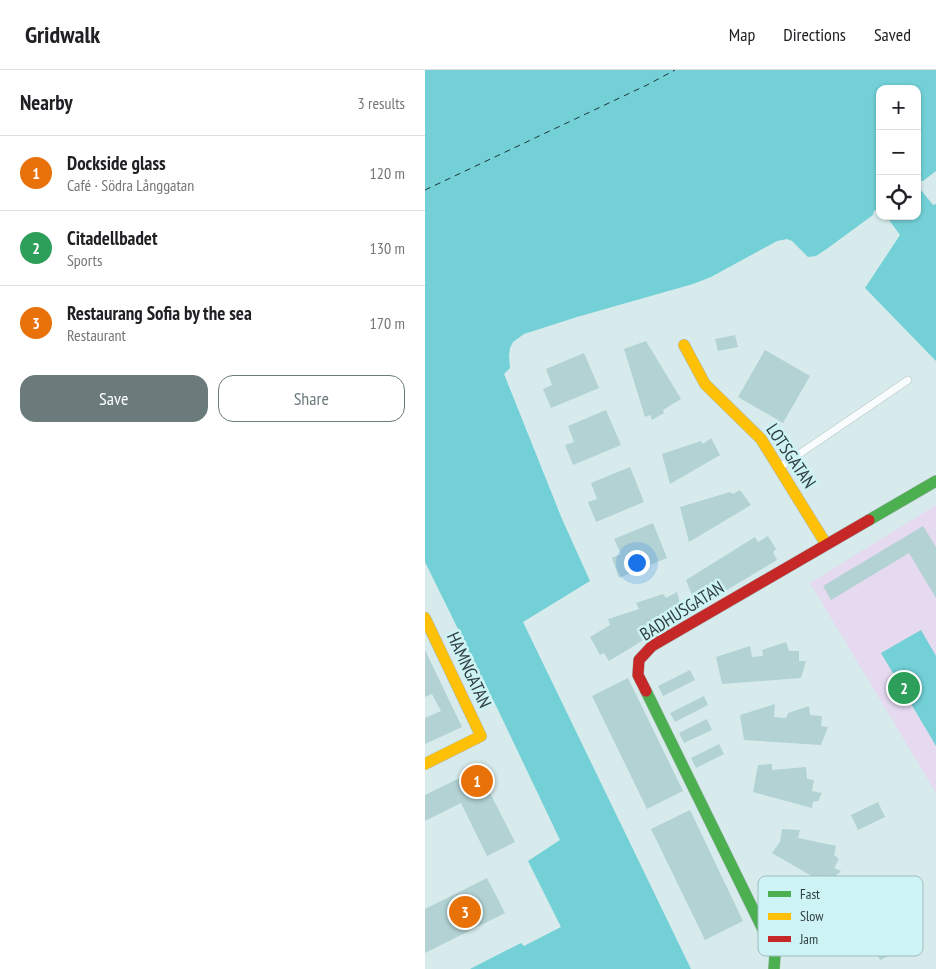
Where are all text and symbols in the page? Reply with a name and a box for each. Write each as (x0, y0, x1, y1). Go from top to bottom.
text: Gridwalk (25, 19, 100, 50)
text: Map (729, 23, 755, 46)
text: Directions (783, 23, 846, 46)
text: Saved (874, 23, 911, 46)
map controls (876, 85, 921, 220)
button: + (876, 85, 921, 130)
text: Nearby (20, 89, 73, 116)
text: 3 results (358, 93, 405, 113)
button: − (876, 130, 921, 175)
text: Dockside glass (67, 151, 166, 175)
text: 1 (32, 163, 40, 183)
text: 120 m (370, 163, 405, 183)
text: Café · Södra Långgatan (67, 175, 194, 195)
button: locate (876, 175, 921, 220)
text: Citadellbadet (67, 226, 158, 250)
text: 2 (32, 238, 40, 258)
text: 130 m (370, 238, 405, 258)
text: Sports (67, 250, 102, 270)
text: Restaurang Sofia by the sea (67, 301, 252, 325)
text: 3 (32, 313, 40, 333)
text: 170 m (370, 313, 405, 333)
text: Restaurant (67, 325, 126, 345)
button: Save (20, 375, 208, 422)
button: Share (218, 375, 405, 422)
street label: LOTSGATAN (761, 419, 821, 492)
your location (624, 550, 650, 576)
street label: BADHUSGATAN (635, 576, 728, 645)
street label: HAMNGATAN (442, 628, 497, 711)
pin: 2 (888, 669, 920, 707)
pin: 1 (461, 762, 493, 800)
legend (758, 876, 923, 956)
text: Fast (800, 885, 820, 903)
pin: 3 (449, 893, 481, 931)
text: Slow (800, 907, 824, 925)
text: Jam (799, 930, 818, 948)

